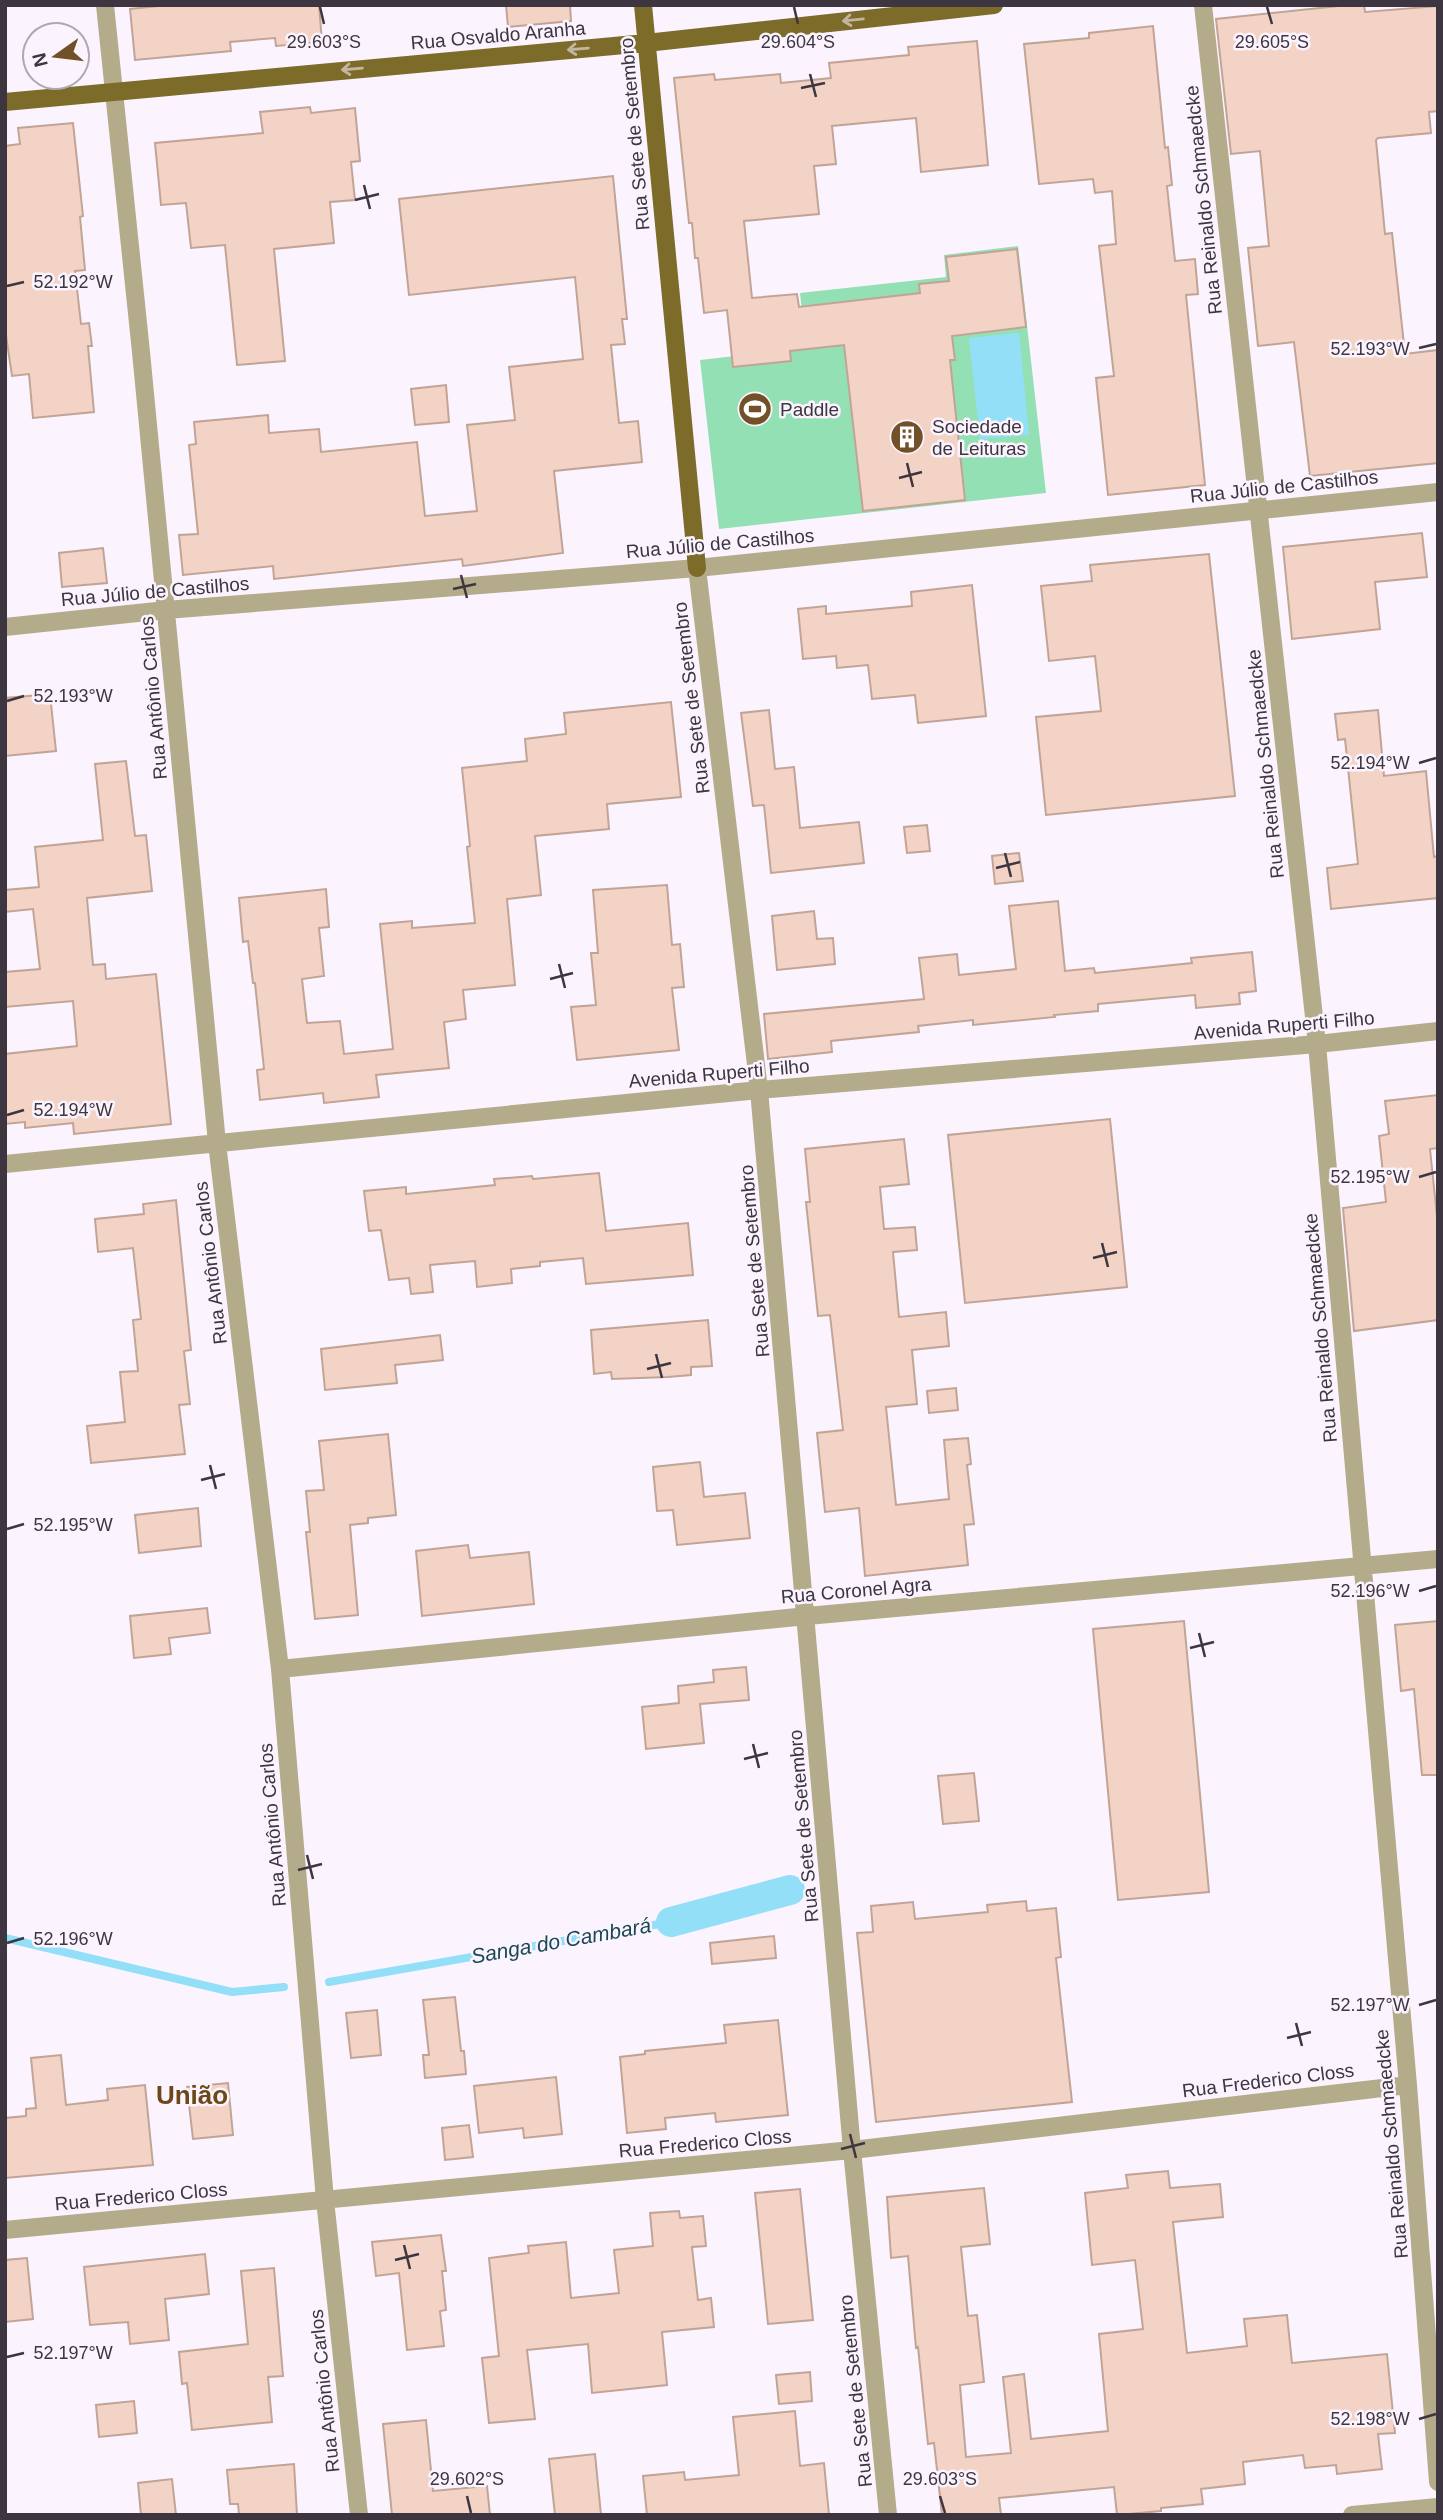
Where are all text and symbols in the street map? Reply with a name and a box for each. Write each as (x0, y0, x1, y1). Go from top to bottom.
one-way arrow (842, 14, 864, 27)
street label: Rua Osvaldo Aranha (410, 17, 587, 54)
north arrow (21, 21, 91, 91)
text: 29.603°S (287, 32, 361, 52)
text: 29.604°S (761, 32, 835, 52)
text: 29.605°S (1235, 32, 1309, 52)
street label: Rua Sete de Setembro (616, 37, 653, 231)
one-way arrow (567, 43, 590, 56)
text: N (28, 51, 52, 69)
one-way arrow (341, 63, 363, 76)
street label: Rua Reinaldo Schmaedcke (1181, 84, 1226, 316)
text: 52.192°W (33, 272, 113, 292)
text: 52.193°W (1330, 339, 1410, 359)
sports icon: Paddle (736, 390, 774, 428)
place label: Paddle (780, 399, 839, 420)
place label: Sociedade de Leituras (932, 416, 1026, 459)
building icon: Sociedade de Leituras (888, 418, 926, 456)
street label: Rua Júlio de Castilhos (1189, 466, 1379, 507)
street label: Rua Júlio de Castilhos (625, 525, 815, 562)
street label: Rua Júlio de Castilhos (60, 573, 250, 610)
street label: Rua Sete de Setembro (669, 601, 714, 795)
street label: Rua Antônio Carlos (136, 615, 171, 780)
street label: Rua Reinaldo Schmaedcke (1243, 648, 1288, 880)
text: 52.193°W (33, 686, 113, 706)
text: 52.194°W (1330, 753, 1410, 773)
street label: Avenida Ruperti Filho (1193, 1007, 1375, 1044)
street label: Avenida Ruperti Filho (628, 1055, 810, 1092)
text: 52.194°W (33, 1100, 113, 1120)
street label: Rua Sete de Setembro (736, 1164, 773, 1358)
text: 52.195°W (1330, 1167, 1410, 1187)
street label: Rua Antônio Carlos (190, 1180, 231, 1345)
street label: Rua Reinaldo Schmaedcke (1300, 1212, 1341, 1444)
text: 52.195°W (33, 1515, 113, 1535)
street label: Rua Coronel Agra (780, 1573, 933, 1608)
text: 52.196°W (1330, 1581, 1410, 1601)
street label: Rua Sete de Setembro (785, 1729, 822, 1923)
street label: Rua Antônio Carlos (255, 1742, 290, 1907)
water label: Sanga do Cambará (469, 1913, 653, 1968)
text: 52.196°W (33, 1929, 113, 1949)
text: 52.197°W (1330, 1995, 1410, 2015)
street label: Rua Reinaldo Schmaedcke (1371, 2028, 1412, 2260)
street label: Rua Frederico Closs (1181, 2060, 1355, 2101)
district label: União (156, 2080, 228, 2110)
street label: Rua Frederico Closs (618, 2125, 792, 2162)
street label: Rua Frederico Closs (54, 2178, 228, 2215)
street label: Rua Sete de Setembro (835, 2294, 876, 2488)
street label: Rua Antônio Carlos (305, 2308, 343, 2473)
text: 52.197°W (33, 2343, 113, 2363)
text: 52.198°W (1330, 2409, 1410, 2429)
text: 29.602°S (430, 2469, 504, 2489)
text: 29.603°S (903, 2469, 977, 2489)

